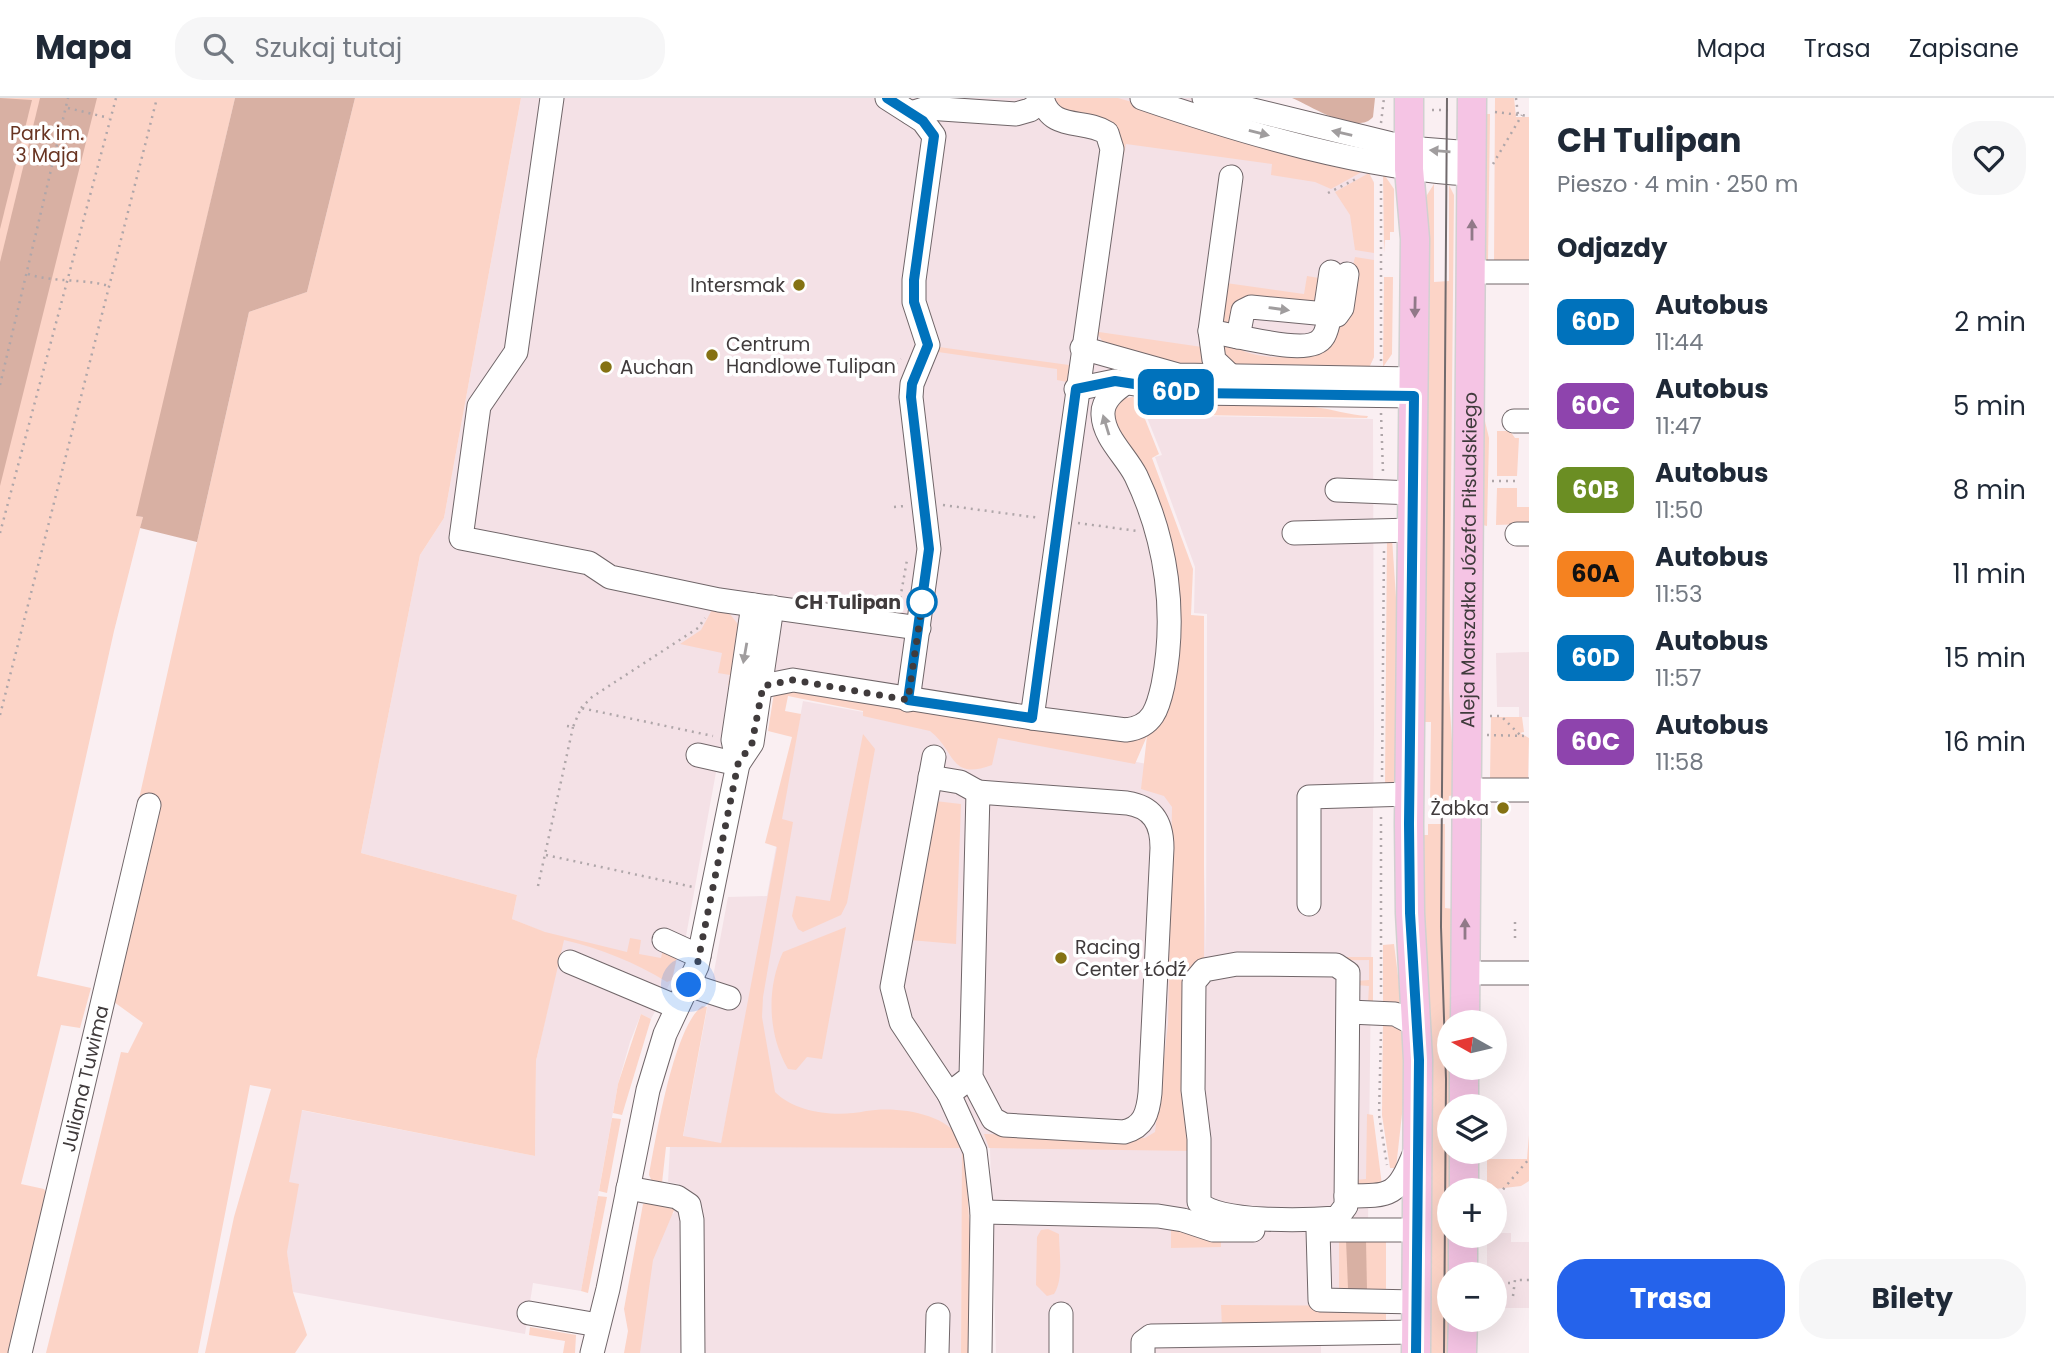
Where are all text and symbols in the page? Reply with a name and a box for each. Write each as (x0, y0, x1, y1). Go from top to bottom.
search box (175, 17, 665, 80)
text: Mapa (35, 24, 133, 71)
icon: search (199, 29, 237, 67)
text: Szukaj tutaj (255, 30, 402, 66)
text: Mapa (1696, 32, 1766, 65)
text: Trasa (1804, 32, 1871, 65)
text: Zapisane (1909, 32, 2019, 65)
text: CH Tulipan (1557, 117, 1742, 164)
park label: Park im. 3 Maja (10, 120, 84, 169)
button: heart (1952, 121, 2026, 195)
one-way arrow (1331, 127, 1353, 138)
one-way arrow (1248, 128, 1270, 139)
one-way arrow (1429, 145, 1451, 156)
text: Pieszo · 4 min · 250 m (1557, 168, 1798, 200)
one-way arrow (1466, 219, 1478, 241)
text: Odjazdy (1557, 230, 1667, 266)
place label: Intersmak (690, 272, 785, 299)
marker: Intersmak (791, 277, 807, 293)
text: Autobus (1655, 287, 1769, 323)
one-way arrow (1409, 296, 1420, 318)
one-way arrow (1268, 304, 1290, 315)
text: 2 min (1954, 304, 2026, 340)
text: 60D (1571, 305, 1620, 338)
text: 11:44 (1655, 326, 1704, 358)
place label: Centrum Handlowe Tulipan (726, 331, 896, 380)
marker: Centrum Handlowe Tulipan (704, 347, 720, 363)
place label: Auchan (620, 354, 694, 381)
marker: Auchan (598, 359, 614, 375)
line badge: 60D (1136, 369, 1216, 415)
text: Autobus (1655, 371, 1769, 407)
text: 60D (1152, 375, 1200, 408)
text: 5 min (1953, 388, 2026, 424)
text: 60C (1571, 389, 1620, 422)
street label: Aleja Marszałka Józefa Piłsudskiego (1454, 392, 1483, 728)
text: 11:47 (1655, 410, 1702, 442)
one-way arrow (1101, 414, 1111, 435)
text: Autobus (1655, 455, 1769, 491)
text: 8 min (1953, 472, 2026, 508)
text: 60B (1572, 473, 1619, 506)
text: 11:50 (1655, 494, 1704, 526)
text: Autobus (1655, 539, 1769, 575)
text: 11 min (1953, 556, 2026, 592)
text: 60A (1571, 557, 1620, 590)
text: 11:53 (1655, 578, 1703, 610)
marker: CH Tulipan (907, 587, 937, 617)
place label: CH Tulipan (795, 589, 901, 616)
text: Autobus (1655, 623, 1769, 659)
text: 15 min (1945, 640, 2026, 676)
text: 60D (1571, 641, 1620, 674)
one-way arrow (739, 642, 750, 664)
text: 11:57 (1655, 662, 1702, 694)
text: Autobus (1655, 707, 1769, 743)
text: 16 min (1944, 724, 2026, 760)
text: 60C (1571, 725, 1620, 758)
text: 11:58 (1655, 746, 1704, 778)
place label: Żabka (1430, 795, 1489, 822)
marker: Żabka (1495, 800, 1511, 816)
one-way arrow (1459, 918, 1471, 940)
place label: Racing Center Łódź (1075, 934, 1186, 983)
marker: Racing Center Łódź (1053, 950, 1069, 966)
your location (671, 967, 706, 1002)
street label: Juliana Tuwima (54, 1003, 115, 1154)
north arrow (1437, 1010, 1507, 1080)
map controls (1437, 1010, 1507, 1332)
button: layers (1437, 1094, 1507, 1164)
button: + (1437, 1178, 1507, 1248)
button: Trasa (1557, 1259, 1785, 1339)
button: Bilety (1799, 1259, 2026, 1339)
button: − (1437, 1262, 1507, 1332)

